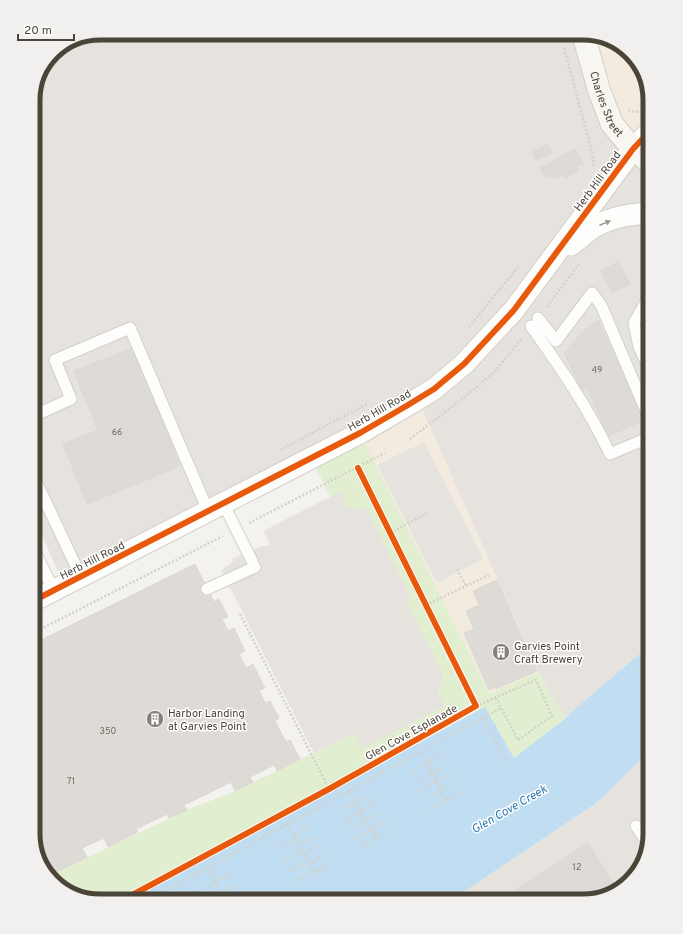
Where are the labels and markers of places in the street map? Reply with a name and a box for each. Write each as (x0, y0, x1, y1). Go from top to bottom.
place label: Garvies Point Craft Brewery (514, 640, 583, 667)
building icon: Garvies Point Craft Brewery (491, 642, 511, 662)
place label: Harbor Landing at Garvies Point (168, 707, 246, 734)
building icon: Harbor Landing at Garvies Point (145, 709, 165, 729)

